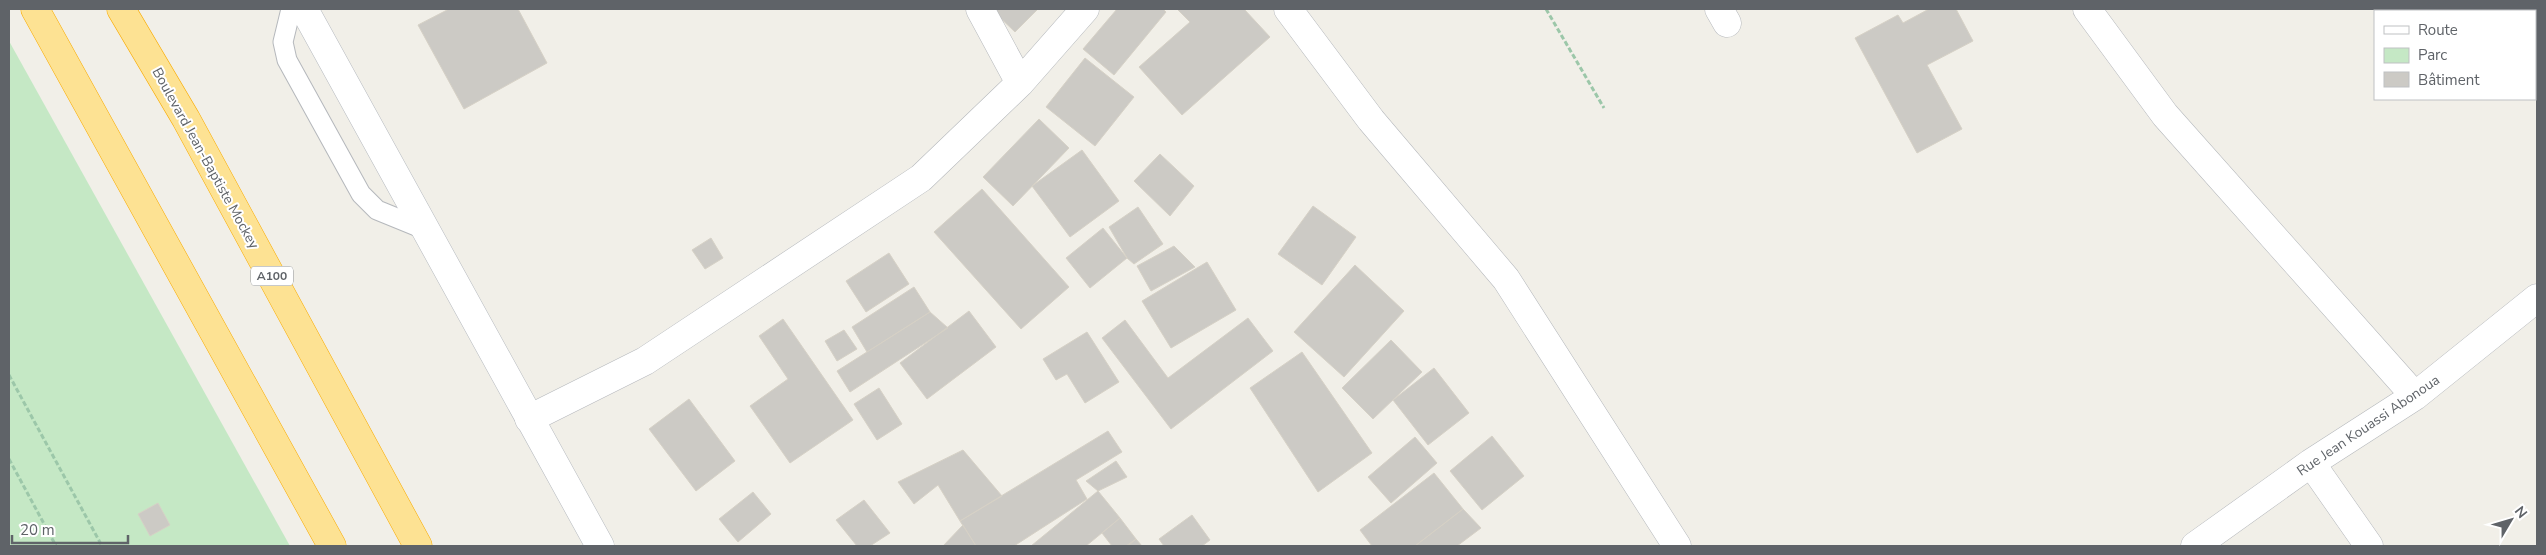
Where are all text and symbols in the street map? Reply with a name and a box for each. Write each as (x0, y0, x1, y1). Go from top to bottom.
legend (2374, 10, 2536, 100)
text: Route (2418, 20, 2458, 40)
text: Parc (2418, 45, 2447, 65)
street label: Boulevard Jean-Baptiste Mockey (148, 64, 264, 253)
text: Bâtiment (2418, 70, 2480, 90)
road number: A100 (251, 266, 293, 286)
street label: Rue Jean Kouassi Abonoua (2293, 370, 2443, 480)
north arrow (2486, 495, 2536, 545)
text: N (2510, 502, 2532, 522)
scale bar (12, 512, 129, 544)
text: 20 m (20, 520, 55, 540)

